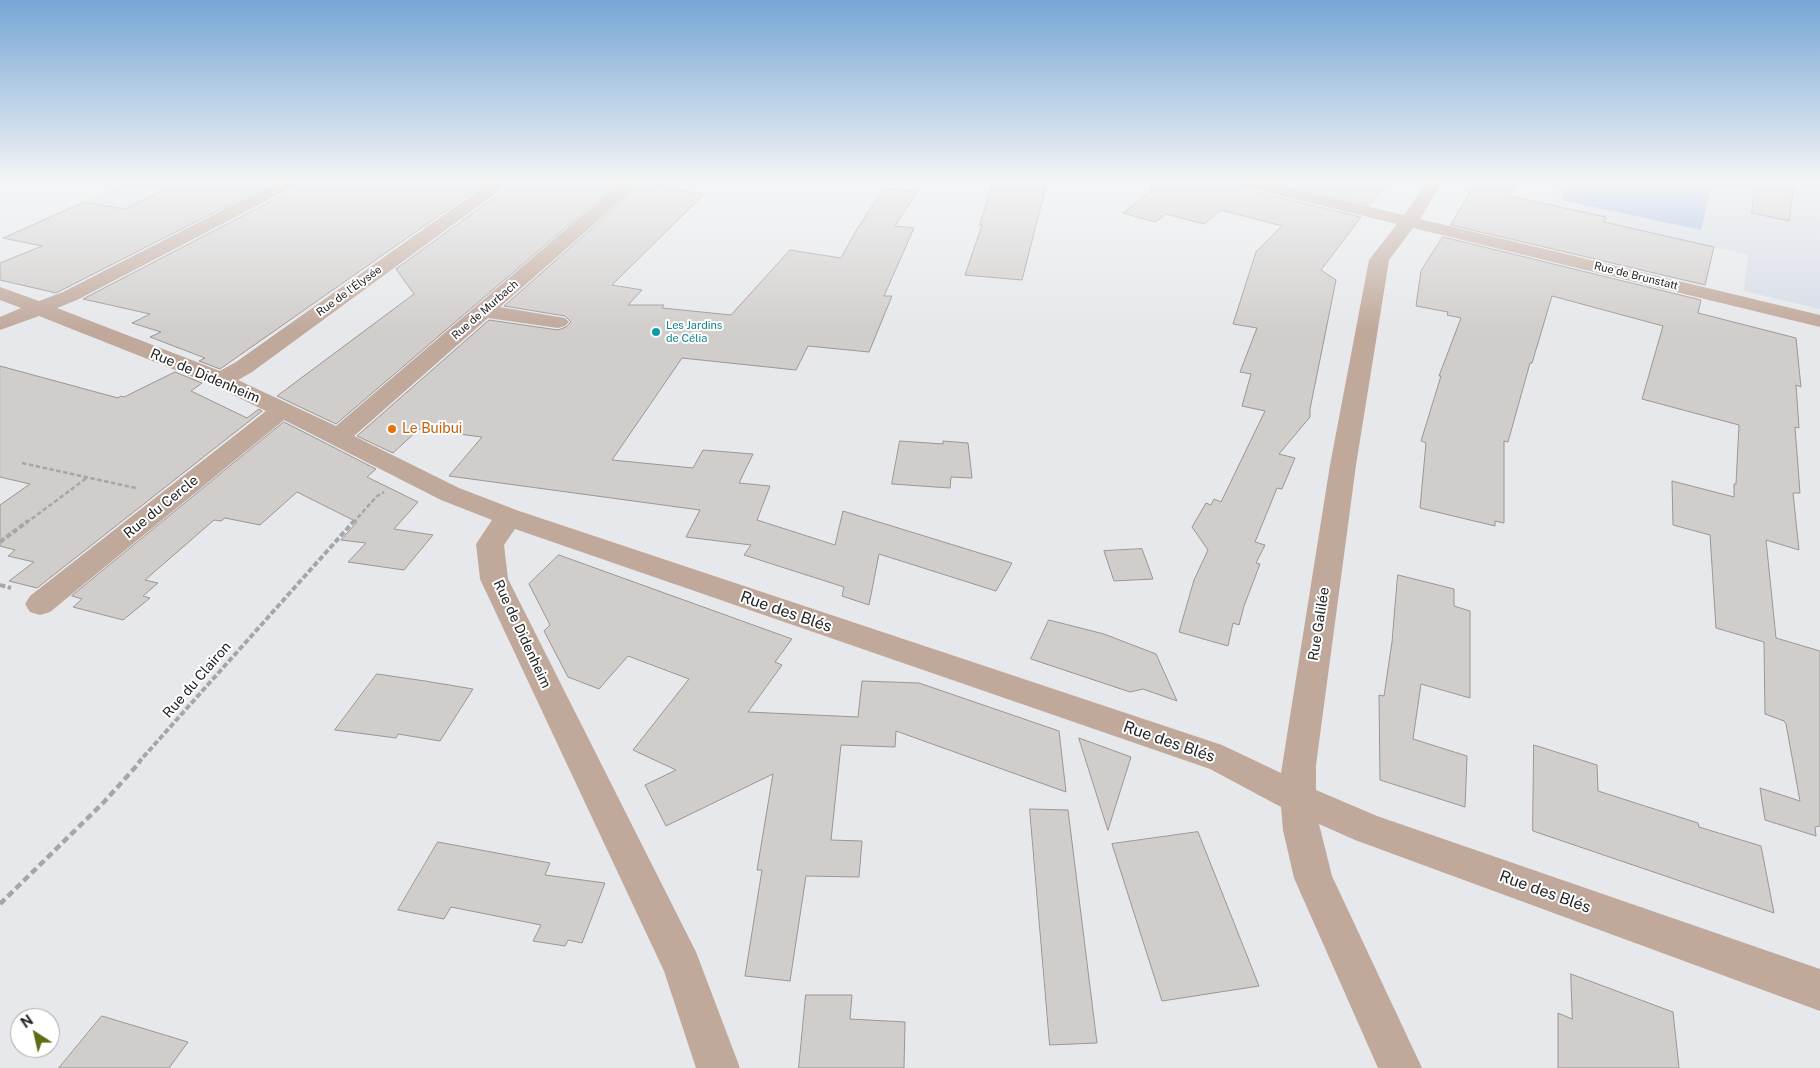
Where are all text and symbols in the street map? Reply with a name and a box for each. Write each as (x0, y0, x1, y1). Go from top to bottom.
street label: Rue de Brunstatt (1593, 259, 1679, 293)
street label: Rue de l'Élysée (314, 263, 384, 319)
street label: Rue de Murbach (449, 278, 521, 342)
place label: Les Jardins de Célia (666, 319, 722, 345)
marker: Les Jardins de Célia (650, 326, 662, 338)
street label: Rue de Didenheim (148, 345, 262, 407)
place label: Le Buibui (402, 421, 462, 437)
marker: Le Buibui (386, 423, 398, 435)
street label: Rue du Cercle (120, 472, 202, 542)
street label: Rue de Didenheim (490, 577, 554, 691)
street label: Rue Galilée (1305, 586, 1333, 662)
street label: Rue des Blés (738, 587, 834, 637)
street label: Rue du Clairon (159, 639, 235, 721)
street label: Rue des Blés (1121, 717, 1217, 767)
street label: Rue des Blés (1497, 867, 1593, 917)
north arrow (10, 1008, 60, 1058)
text: N (18, 1012, 36, 1031)

